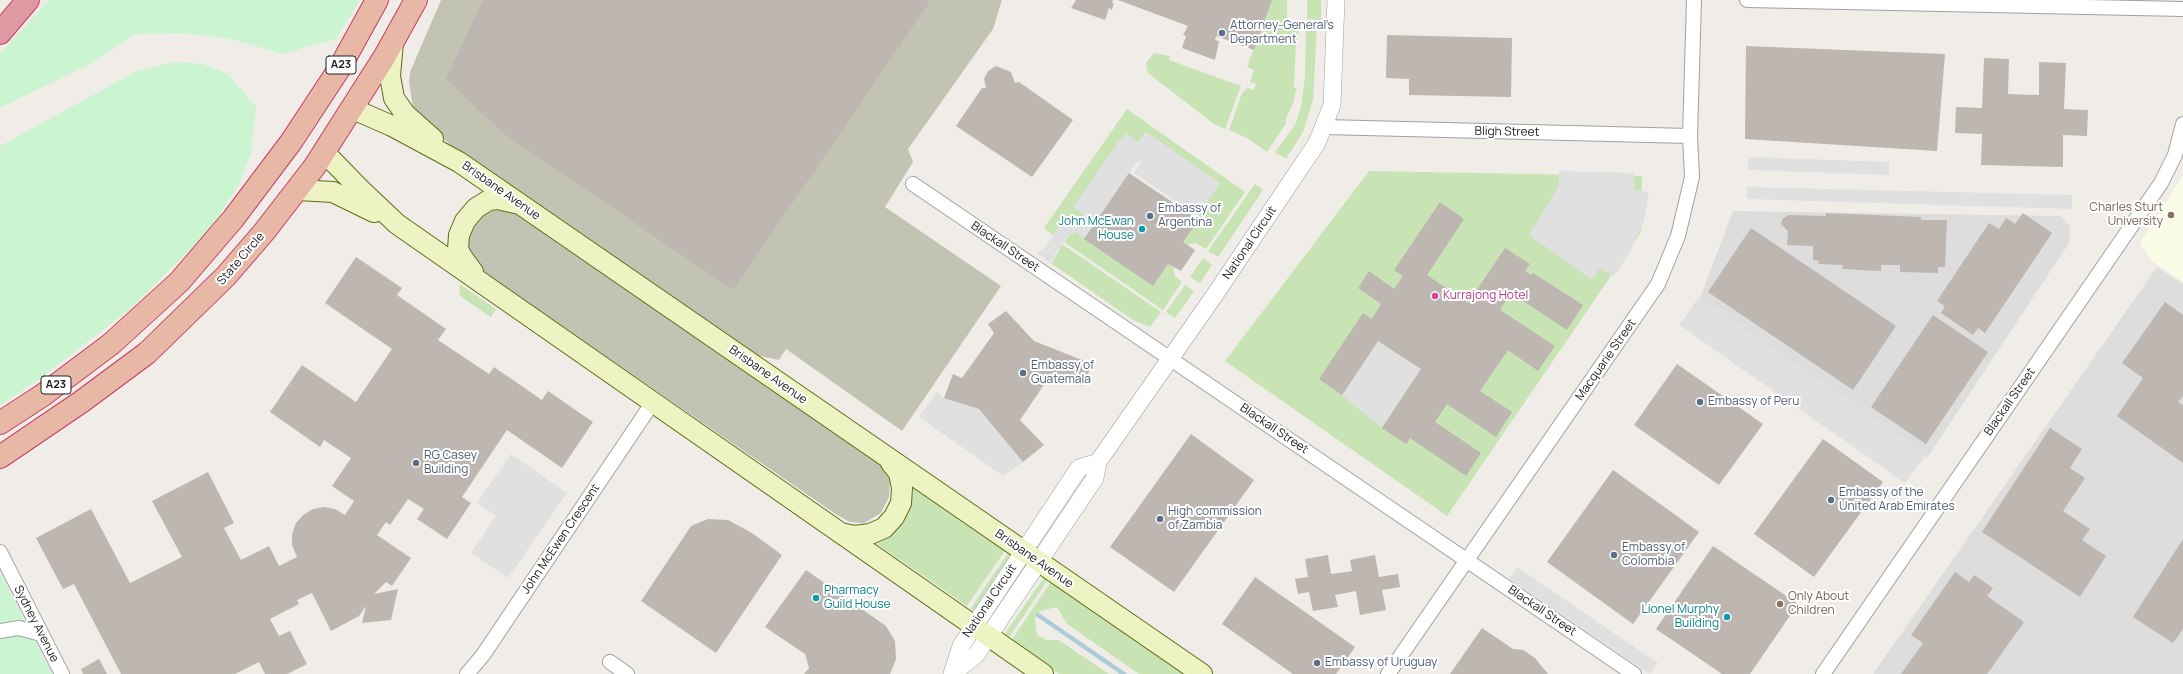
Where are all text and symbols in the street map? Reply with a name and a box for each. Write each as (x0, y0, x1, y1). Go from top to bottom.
place label: Attorney-General’s Department (1230, 19, 1334, 47)
marker: Attorney-General’s Department (1217, 28, 1227, 38)
road number: A23 (326, 56, 356, 74)
street label: Bligh Street (1474, 124, 1540, 140)
street label: Brisbane Avenue (459, 159, 543, 223)
place label: Charles Sturt University (2089, 201, 2163, 229)
place label: Embassy of Argentina (1158, 202, 1221, 230)
street label: National Circuit (1220, 204, 1280, 282)
marker: Charles Sturt University (2166, 210, 2176, 220)
marker: Embassy of Argentina (1145, 211, 1155, 221)
place label: John McEwan House (1058, 215, 1134, 243)
street label: Blackall Street (968, 219, 1042, 275)
marker: John McEwan House (1137, 224, 1147, 234)
street label: State Circle (214, 230, 268, 288)
place label: Kurrajong Hotel (1443, 289, 1528, 303)
marker: Kurrajong Hotel (1430, 291, 1440, 301)
street label: Macquarie Street (1573, 317, 1639, 403)
street label: Brisbane Avenue (726, 343, 810, 407)
place label: Embassy of Guatemala (1031, 359, 1094, 387)
street label: Blackall Street (1981, 365, 2039, 439)
marker: Embassy of Guatemala (1018, 368, 1028, 378)
road number: A23 (41, 376, 71, 394)
place label: Embassy of Peru (1708, 395, 1799, 409)
marker: Embassy of Peru (1695, 397, 1705, 407)
street label: Blackall Street (1237, 401, 1311, 457)
place label: RG Casey Building (424, 449, 477, 477)
marker: RG Casey Building (411, 458, 421, 468)
street label: John McEwen Crescent (519, 481, 603, 597)
place label: Embassy of the United Arab Emirates (1839, 486, 1955, 514)
marker: Embassy of the United Arab Emirates (1826, 495, 1836, 505)
place label: High commission of Zambia (1168, 505, 1262, 533)
marker: High commission of Zambia (1155, 514, 1165, 524)
street label: Brisbane Avenue (992, 527, 1076, 591)
place label: Embassy of Colombia (1622, 541, 1685, 569)
marker: Embassy of Colombia (1609, 550, 1619, 560)
street label: National Circuit (960, 562, 1020, 640)
street label: Sydney Avenue (10, 583, 62, 665)
street label: Blackall Street (1505, 583, 1579, 639)
place label: Pharmacy Guild House (824, 584, 890, 612)
place label: Only About Children (1788, 590, 1849, 618)
marker: Pharmacy Guild House (811, 593, 821, 603)
marker: Only About Children (1775, 599, 1785, 609)
place label: Lionel Murphy Building (1642, 603, 1719, 631)
marker: Lionel Murphy Building (1722, 612, 1732, 622)
place label: Embassy of Uruguay (1325, 656, 1437, 670)
marker: Embassy of Uruguay (1312, 658, 1322, 668)

